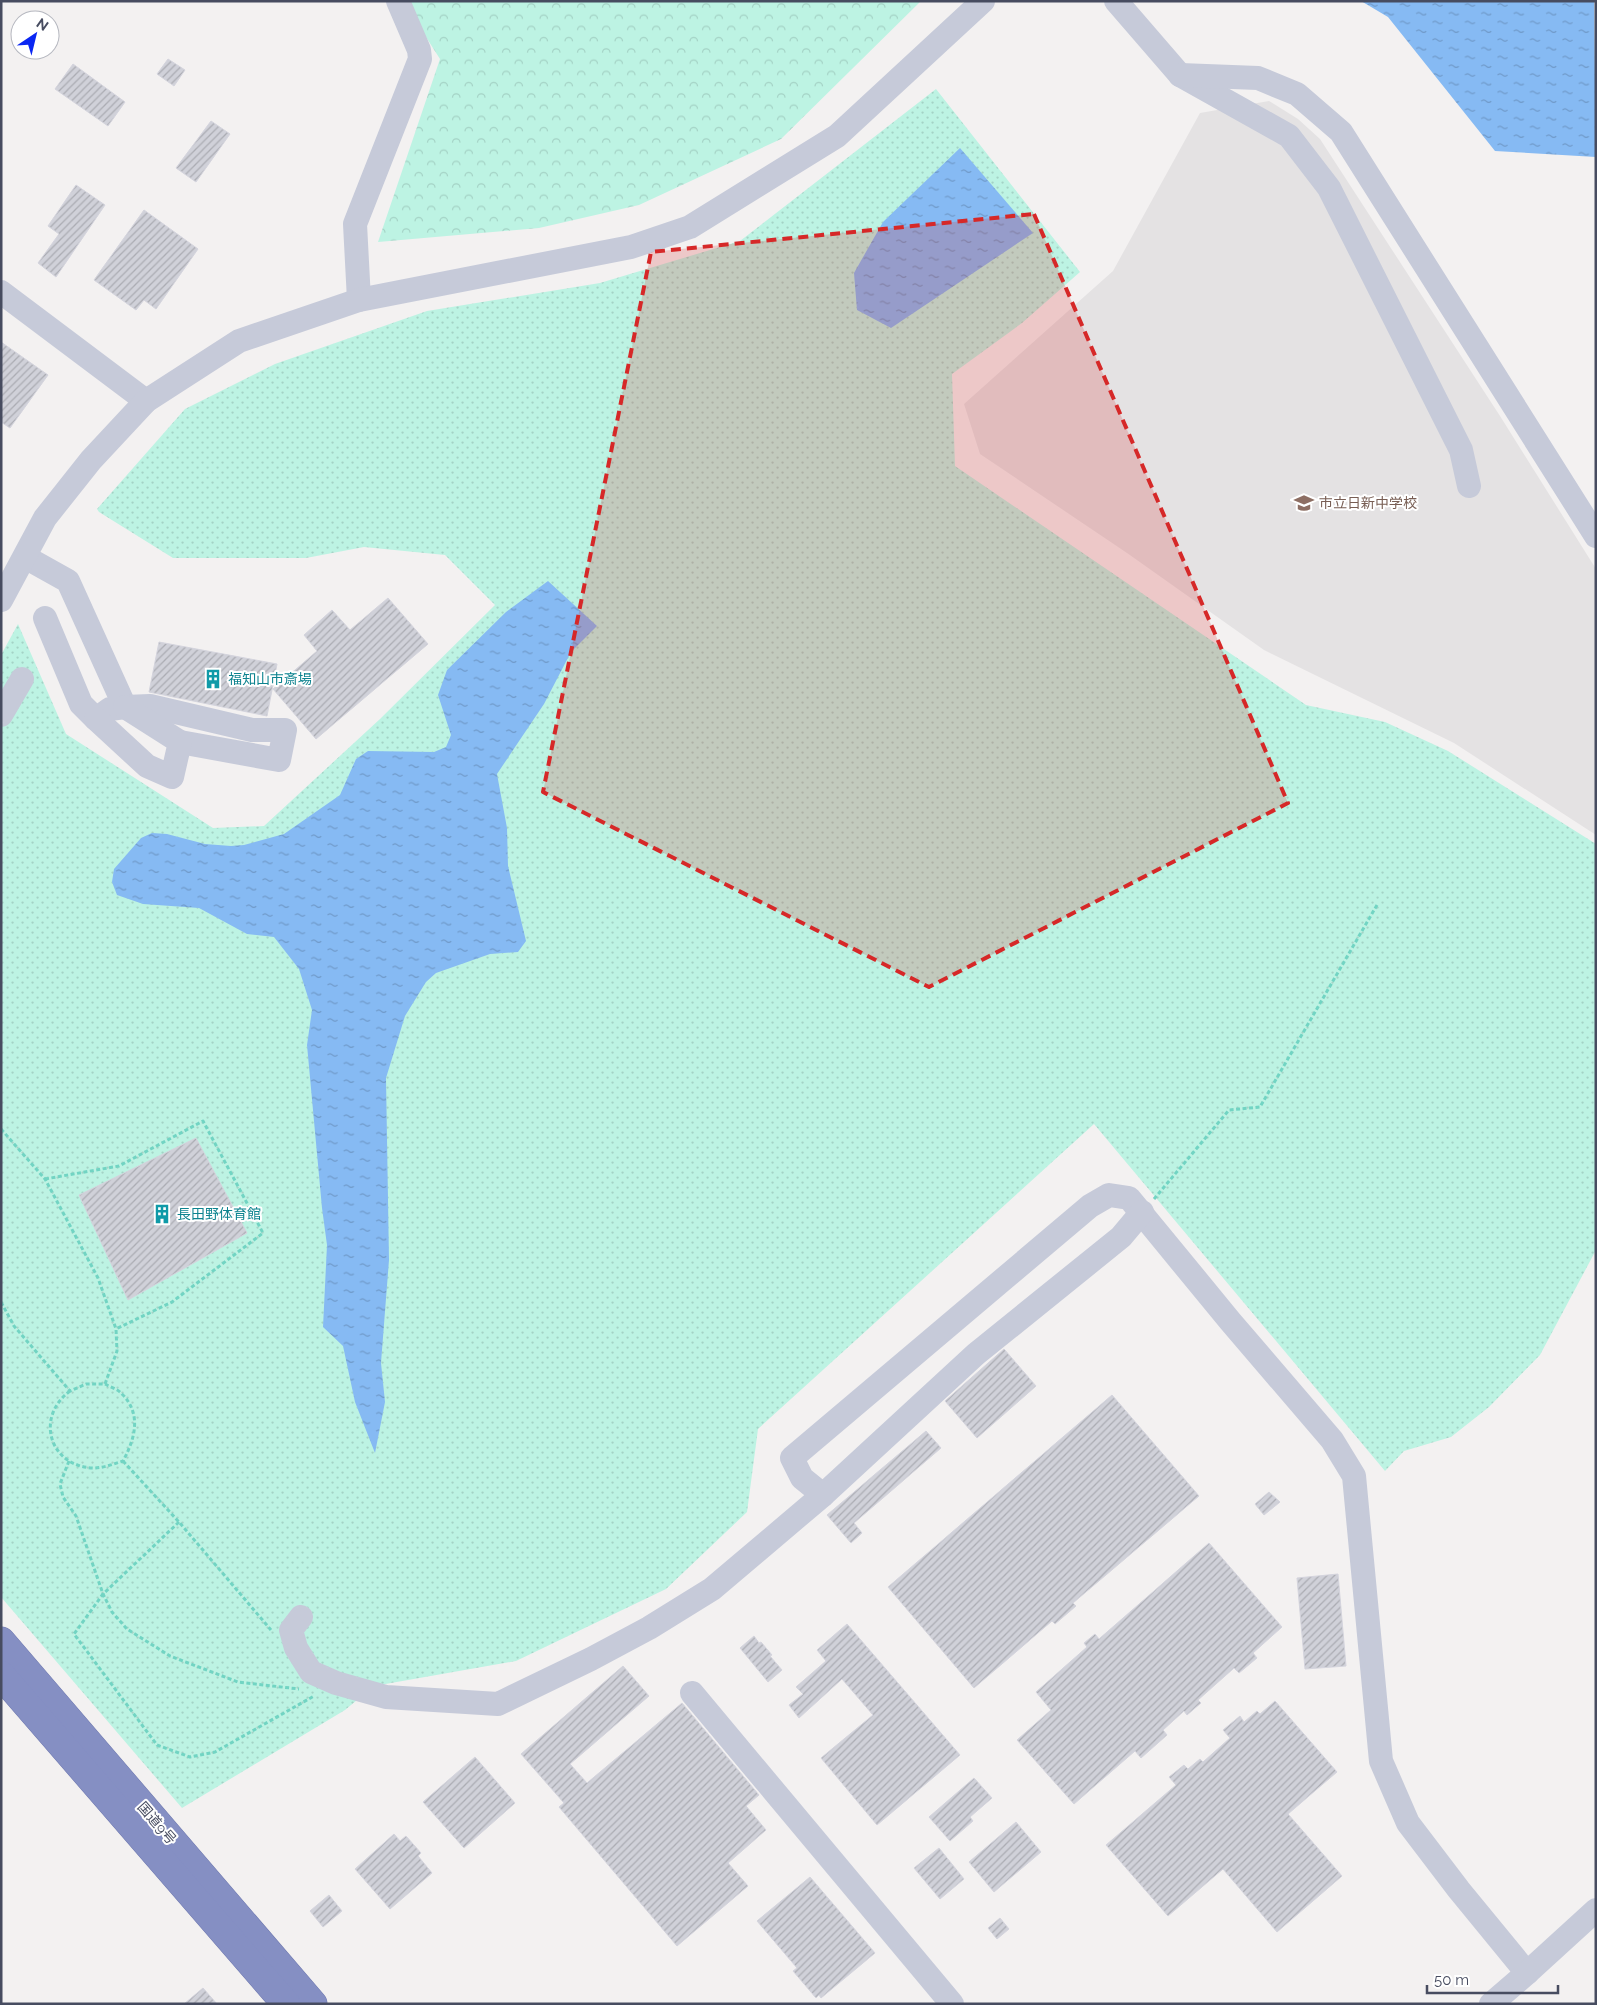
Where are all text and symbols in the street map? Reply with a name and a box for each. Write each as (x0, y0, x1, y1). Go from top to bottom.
north arrow (10, 10, 60, 60)
text: N (33, 15, 51, 34)
school or university icon: 市立日新中学校 (1293, 492, 1315, 514)
place label: 市立日新中学校 (1319, 495, 1417, 511)
building icon: 福知山市斎場 (202, 668, 224, 690)
place label: 福知山市斎場 (228, 671, 312, 687)
building icon: 長田野体育館 (151, 1203, 173, 1225)
place label: 長田野体育館 (177, 1206, 261, 1222)
street label: 国道9号 (134, 1799, 180, 1847)
scale bar (1427, 1962, 1558, 1994)
text: 50 m (1434, 1971, 1469, 1989)

